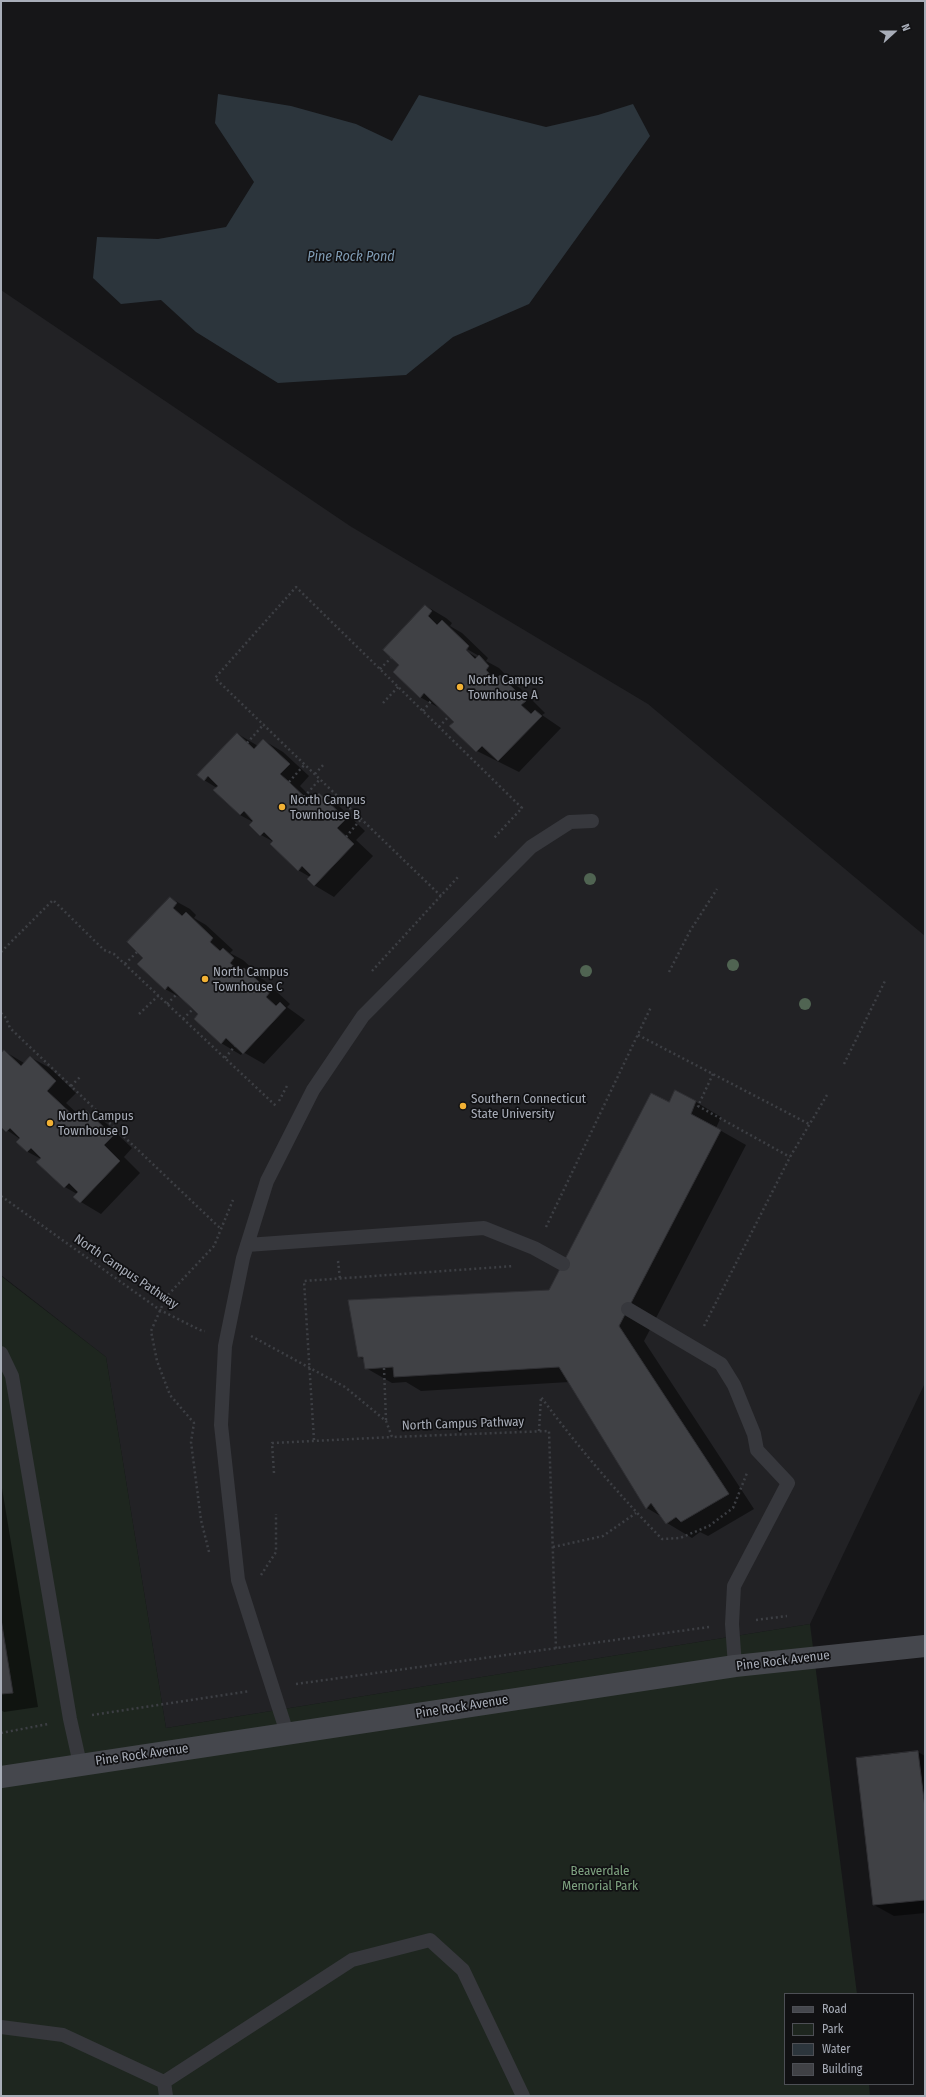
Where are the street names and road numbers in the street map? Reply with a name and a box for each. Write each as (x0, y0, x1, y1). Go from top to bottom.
street label: North Campus Pathway (71, 1231, 181, 1313)
street label: North Campus Pathway (402, 1414, 524, 1434)
street label: Pine Rock Avenue (735, 1648, 831, 1674)
street label: Pine Rock Avenue (414, 1692, 510, 1722)
street label: Pine Rock Avenue (94, 1741, 190, 1769)

